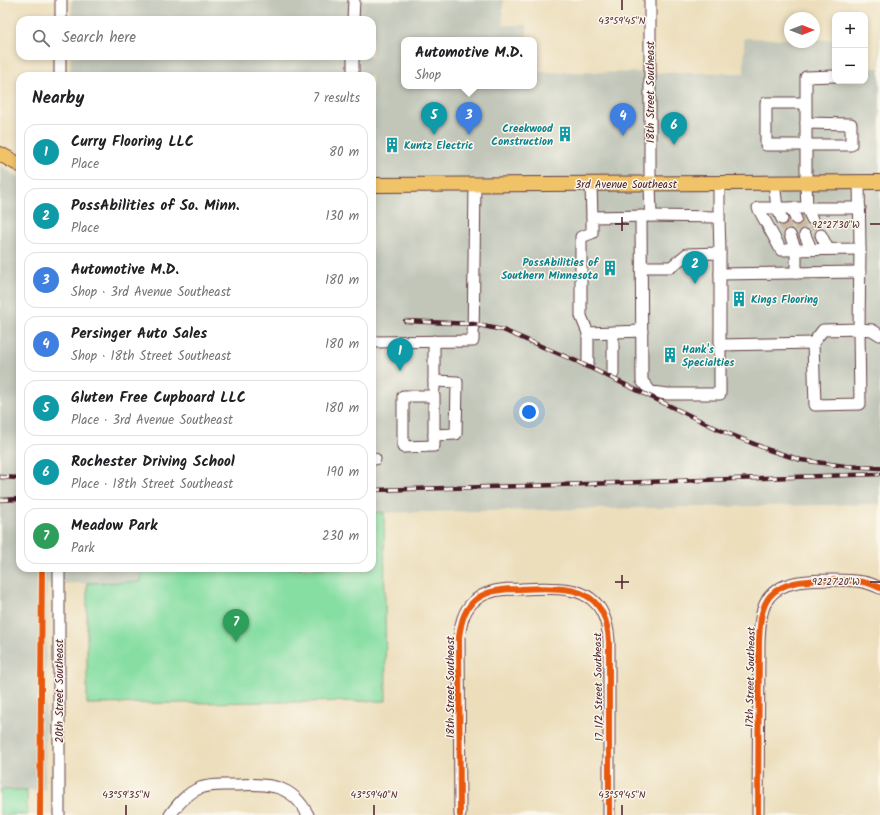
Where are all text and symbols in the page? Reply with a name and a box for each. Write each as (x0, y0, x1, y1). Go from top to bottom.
north arrow (784, 12, 820, 48)
map controls (832, 12, 868, 84)
button: + (832, 12, 868, 48)
text: 43°59'45"N (598, 13, 646, 29)
search box (16, 16, 376, 60)
text: Search here (62, 26, 136, 50)
icon: search (30, 27, 52, 49)
popup (401, 37, 537, 89)
street label: 18th Street Southeast (642, 40, 660, 143)
text: Automotive M.D. (415, 41, 523, 65)
button: − (832, 48, 868, 84)
text: Shop (415, 65, 441, 86)
text: Nearby (32, 85, 84, 112)
text: 7 results (313, 88, 360, 109)
pin: 5 (421, 102, 447, 135)
pin: 3 (456, 102, 482, 135)
pin: 4 (610, 103, 636, 136)
pin: 6 (661, 112, 687, 145)
place label: Creekwood Construction (491, 120, 554, 151)
building icon: Creekwood Construction (556, 125, 574, 143)
text: Curry Flooring LLC (71, 130, 194, 154)
building icon: Kuntz Electric (383, 136, 401, 154)
place label: Kuntz Electric (404, 137, 473, 155)
text: 1 (44, 142, 48, 163)
text: 80 m (329, 142, 359, 163)
text: Place (71, 154, 99, 175)
street label: 3rd Avenue Southeast (575, 176, 678, 194)
text: PossAbilities of So. Minn. (71, 194, 240, 218)
text: 2 (42, 206, 50, 227)
text: 130 m (325, 206, 359, 227)
text: 92°27'30"W (812, 217, 860, 233)
text: Place (71, 218, 99, 239)
pin: 2 (682, 251, 708, 284)
place label: PossAbilities of Southern Minnesota (501, 254, 599, 285)
text: Automotive M.D. (71, 258, 179, 282)
building icon: PossAbilities of Southern Minnesota (601, 259, 619, 277)
text: 3 (42, 270, 50, 291)
text: 180 m (325, 270, 359, 291)
text: Shop · 3rd Avenue Southeast (71, 282, 231, 303)
building icon: Kings Flooring (730, 290, 748, 308)
place label: Kings Flooring (751, 291, 818, 309)
text: Persinger Auto Sales (71, 322, 207, 346)
text: 4 (42, 334, 50, 355)
text: 180 m (325, 334, 359, 355)
pin: 1 (387, 338, 413, 371)
place label: Hank's Specialties (682, 341, 735, 372)
text: Shop · 18th Street Southeast (71, 346, 231, 367)
building icon: Hank's Specialties (661, 346, 679, 364)
text: Gluten Free Cupboard LLC (71, 386, 246, 410)
text: 5 (43, 398, 49, 419)
text: 180 m (325, 398, 359, 419)
your location (519, 402, 539, 422)
text: Place · 3rd Avenue Southeast (71, 410, 233, 431)
text: Rochester Driving School (71, 450, 235, 474)
text: 6 (42, 462, 50, 483)
text: 190 m (327, 462, 359, 483)
text: Place · 18th Street Southeast (71, 474, 233, 495)
text: Meadow Park (71, 514, 157, 538)
text: 7 (43, 526, 49, 547)
text: 230 m (322, 526, 359, 547)
text: Park (71, 538, 95, 559)
text: 92°27'20"W (812, 574, 860, 590)
pin: 7 (223, 609, 249, 642)
street label: 17th Street Southeast (741, 626, 761, 728)
street label: 17 1/2 Street Southeast (589, 632, 609, 741)
street label: 18th Street Southeast (442, 635, 460, 738)
street label: 20th Street Southeast (51, 638, 69, 743)
text: 43°59'35"N (102, 787, 150, 803)
text: 43°59'40"N (351, 787, 398, 803)
text: 43°59'45"N (598, 787, 646, 803)

